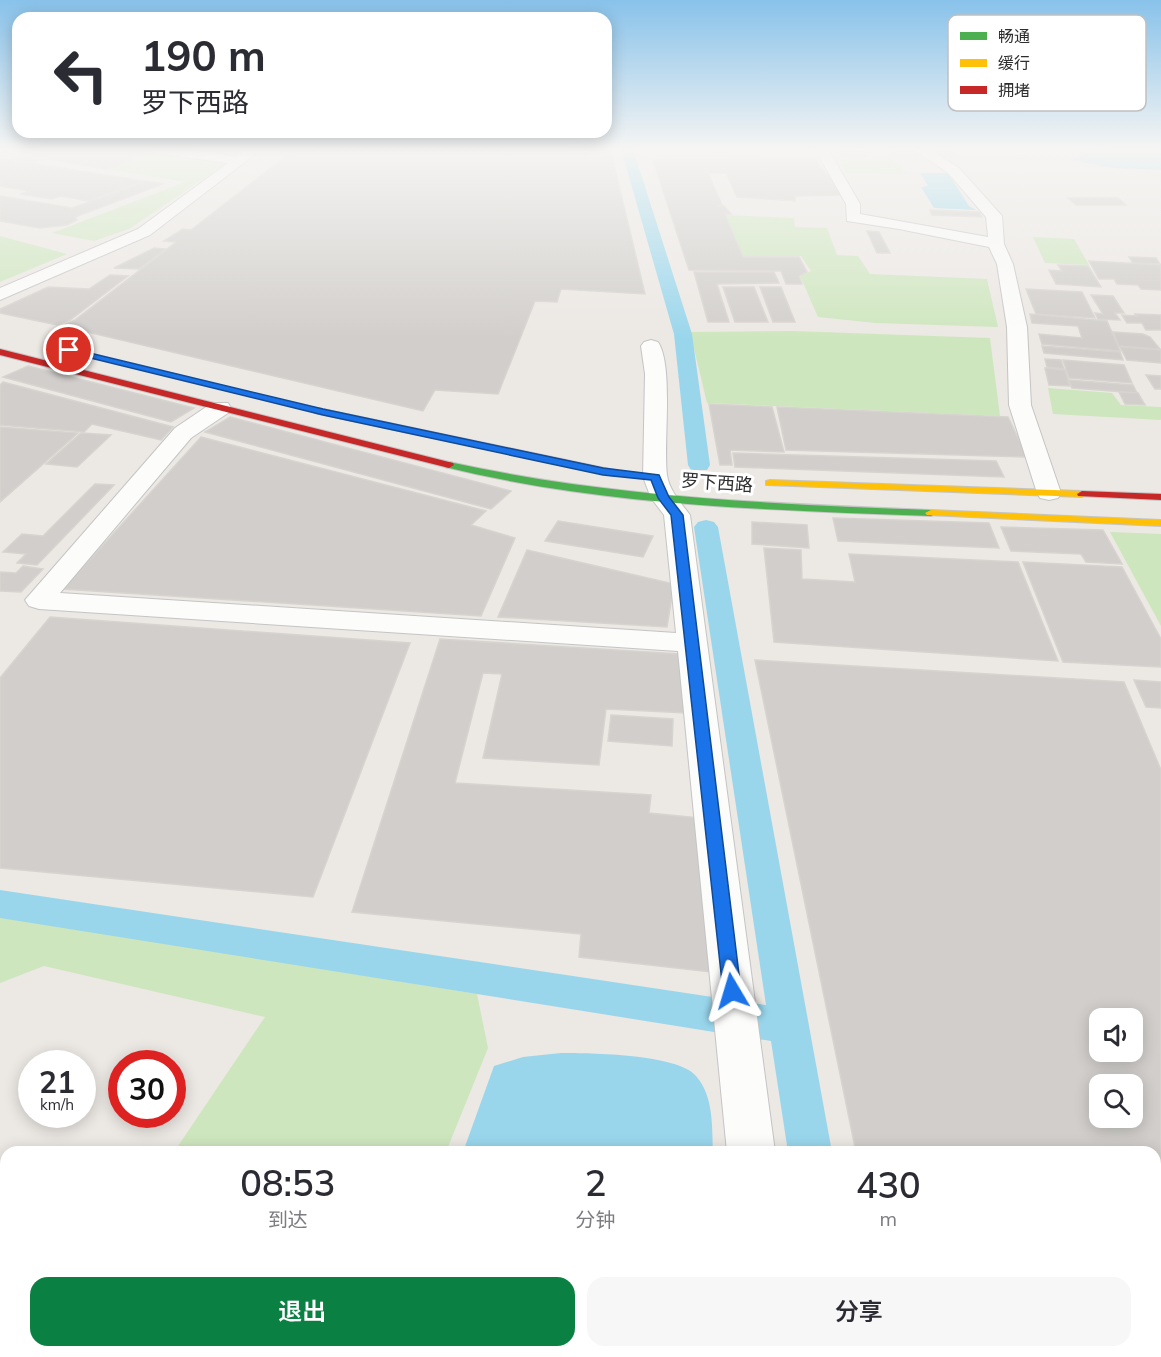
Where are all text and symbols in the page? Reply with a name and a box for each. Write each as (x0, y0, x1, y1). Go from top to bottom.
legend (948, 15, 1146, 111)
text: 畅通 (998, 26, 1030, 46)
text: 190 m (141, 29, 266, 82)
icon: left (42, 36, 120, 114)
text: 缓行 (998, 53, 1030, 73)
text: 拥堵 (998, 80, 1030, 100)
text: 罗下西路 (141, 85, 249, 119)
pin (43, 324, 94, 375)
icon: arrive (52, 333, 85, 366)
street label: 罗下西路 (680, 469, 754, 496)
position arrow (700, 959, 764, 1023)
map controls (1089, 1008, 1143, 1128)
button: sound (1089, 1008, 1143, 1062)
speed limit sign: 30 (108, 1050, 186, 1128)
text: 21 (39, 1063, 75, 1101)
button: search (1089, 1074, 1143, 1128)
text: km/h (40, 1095, 74, 1114)
text: 08:53 (240, 1160, 335, 1205)
text: 2 (585, 1160, 606, 1205)
text: 430 (856, 1162, 921, 1207)
text: m (880, 1206, 897, 1231)
text: 到达 (268, 1207, 308, 1232)
text: 分钟 (576, 1207, 616, 1232)
button: 退出 (30, 1277, 575, 1346)
button: 分享 (587, 1277, 1131, 1346)

